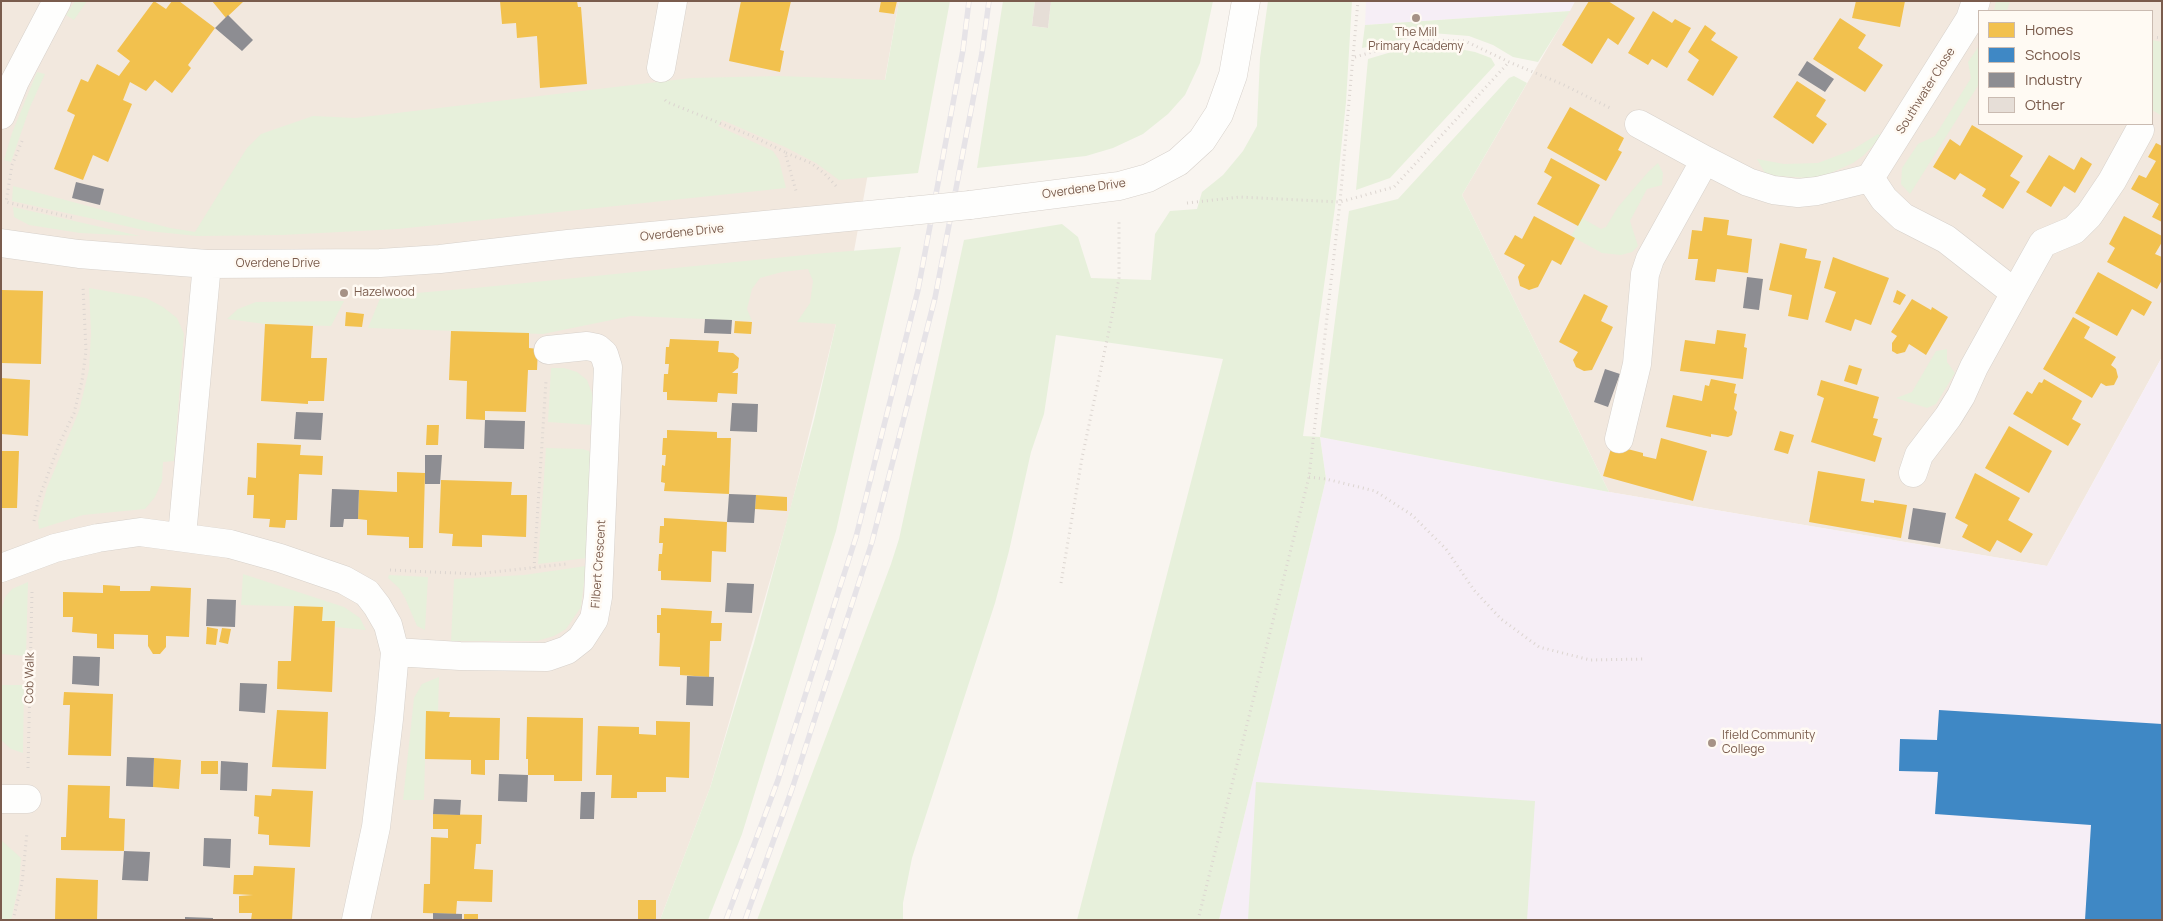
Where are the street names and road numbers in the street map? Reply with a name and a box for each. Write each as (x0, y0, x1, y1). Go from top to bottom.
street label: Southwater Close (1894, 45, 1958, 137)
street label: Overdene Drive (1041, 176, 1127, 202)
street label: Overdene Drive (639, 221, 725, 245)
street label: Overdene Drive (236, 257, 320, 271)
street label: Filbert Crescent (589, 519, 609, 609)
street label: Cob Walk (22, 652, 38, 704)

